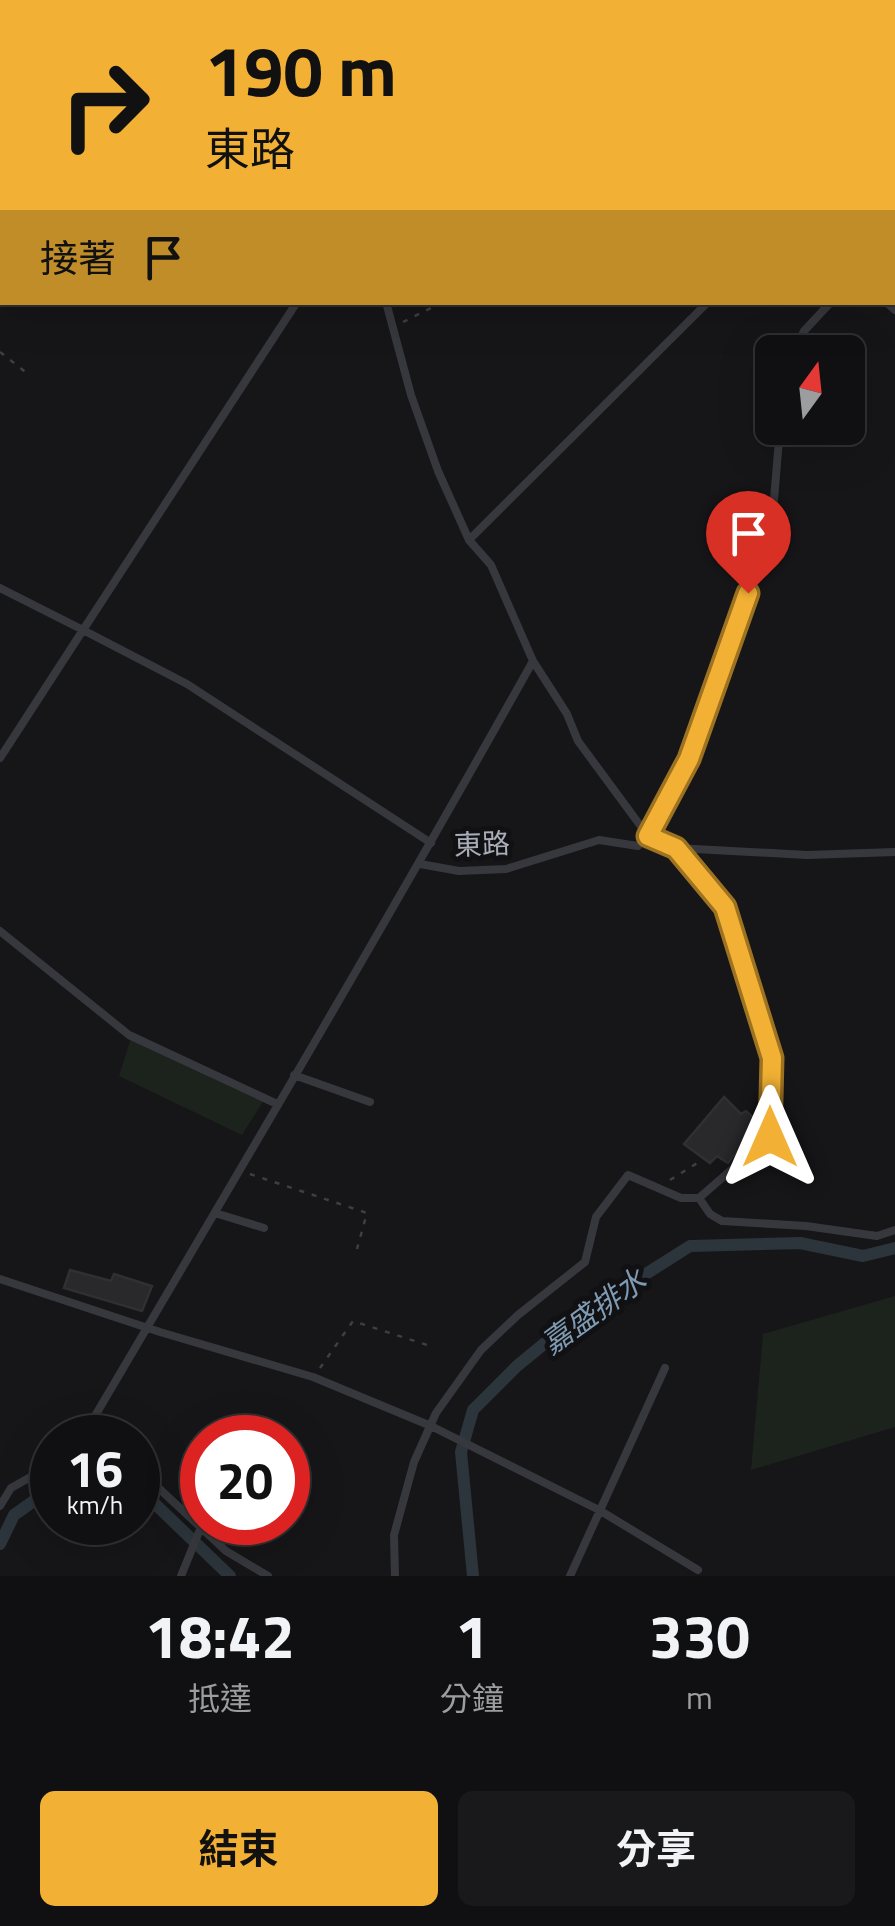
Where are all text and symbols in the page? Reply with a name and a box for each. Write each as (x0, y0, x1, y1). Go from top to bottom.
text: 190 m (205, 17, 397, 123)
icon: right (40, 40, 170, 170)
text: 東路 (205, 114, 295, 182)
text: 接著 (40, 229, 116, 287)
icon: arrive (136, 230, 191, 285)
north arrow (755, 335, 865, 445)
map controls (755, 335, 865, 445)
pin (706, 491, 791, 594)
icon: arrive (721, 506, 776, 561)
street label: 東路 (453, 821, 511, 866)
position arrow (718, 1085, 822, 1189)
water label: 嘉盛排水 (531, 1256, 657, 1365)
speed limit sign: 20 (180, 1415, 310, 1545)
text: 16 (67, 1430, 123, 1506)
text: km/h (67, 1486, 123, 1524)
text: 18:42 (145, 1590, 295, 1681)
text: 1 (455, 1590, 489, 1681)
text: 330 (649, 1590, 750, 1681)
text: m (686, 1673, 713, 1721)
text: 抵達 (188, 1674, 252, 1722)
text: 分鐘 (440, 1674, 504, 1722)
button: 結束 (40, 1791, 438, 1906)
button: 分享 (458, 1791, 855, 1906)

